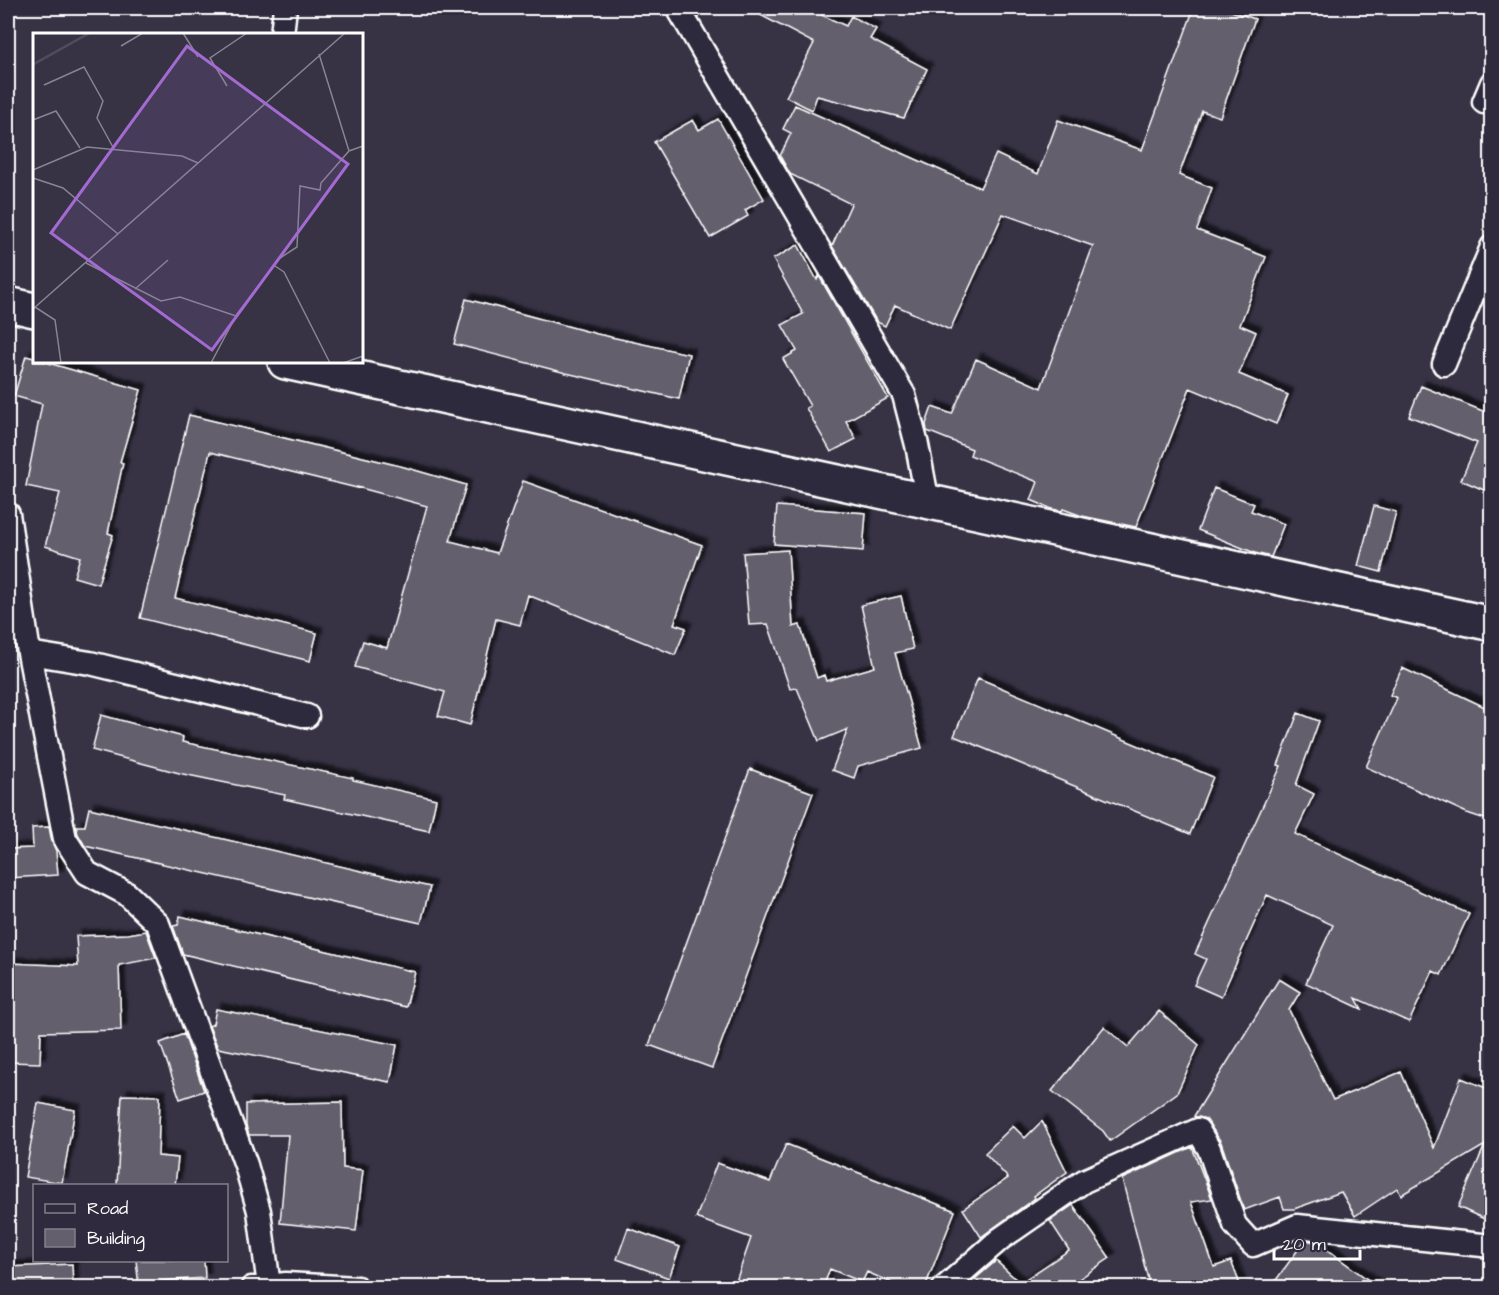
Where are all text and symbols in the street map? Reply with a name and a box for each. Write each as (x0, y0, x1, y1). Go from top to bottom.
inset map (33, 33, 363, 363)
legend (33, 1184, 228, 1262)
text: Road (87, 1196, 128, 1221)
scale bar (1274, 1223, 1360, 1261)
text: Building (87, 1226, 145, 1252)
text: 20 m (1283, 1232, 1326, 1257)

